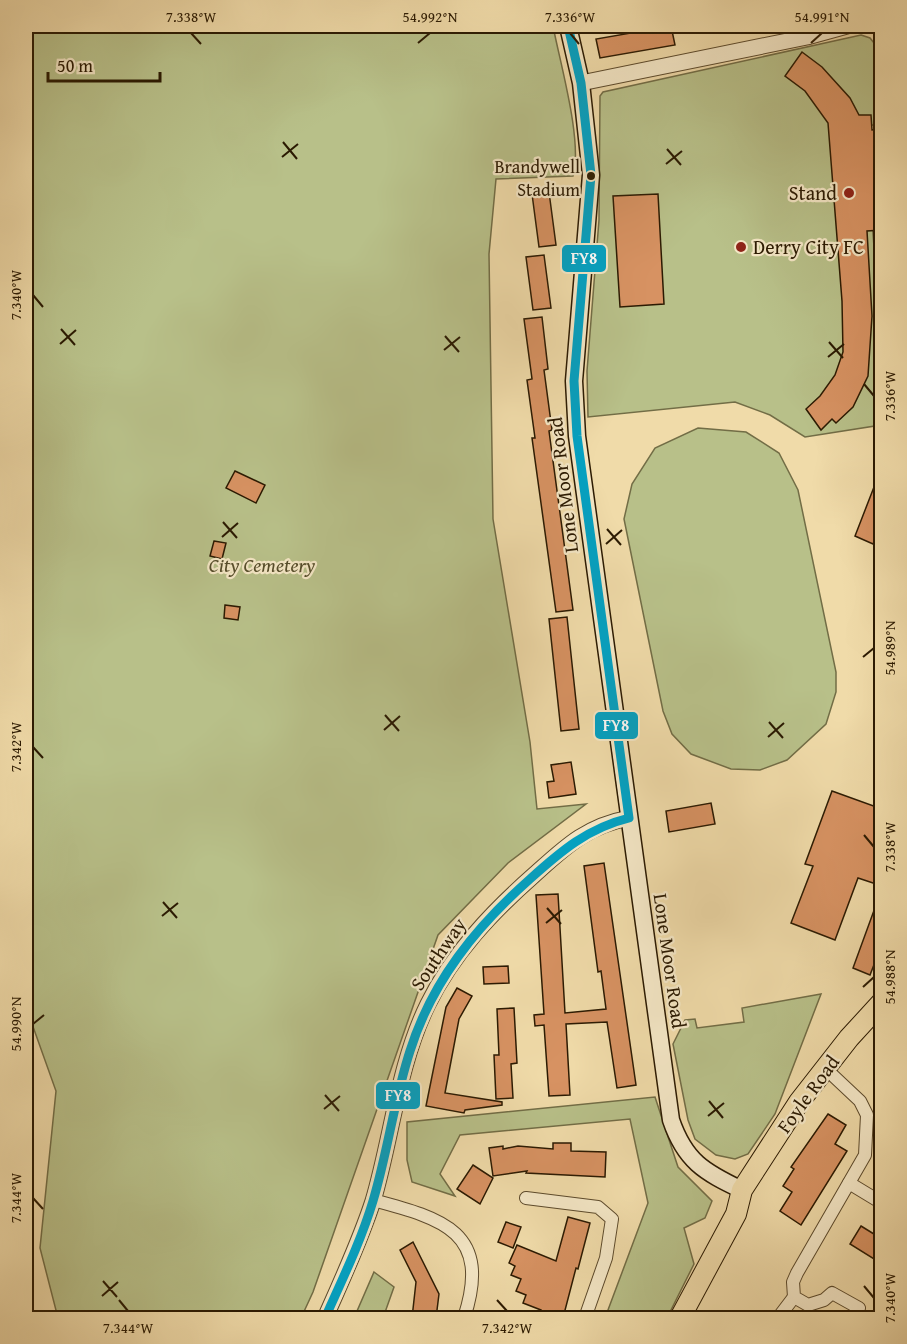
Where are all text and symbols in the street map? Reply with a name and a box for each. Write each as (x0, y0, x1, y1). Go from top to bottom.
text: 7.338°W (166, 6, 217, 27)
text: 54.992°N (403, 6, 458, 27)
text: 7.336°W (545, 6, 596, 27)
text: 54.991°N (795, 6, 850, 27)
scale bar (48, 45, 160, 83)
text: 50 m (57, 52, 93, 79)
place label: Brandywell Stadium (494, 153, 580, 203)
marker: Brandywell Stadium (585, 170, 597, 182)
place label: Stand (789, 178, 837, 207)
marker: Stand (842, 186, 856, 200)
place label: Derry City FC (753, 232, 864, 261)
marker: Derry City FC (734, 240, 748, 254)
line badge: FY8 (561, 244, 607, 273)
text: FY8 (571, 246, 597, 270)
text: 7.340°W (5, 269, 26, 320)
text: 7.336°W (879, 370, 900, 421)
street label: Lone Moor Road (540, 415, 585, 554)
park label: City Cemetery (209, 550, 315, 579)
text: 54.989°N (879, 620, 900, 675)
line badge: FY8 (594, 711, 639, 740)
text: FY8 (603, 713, 629, 737)
text: 7.342°W (5, 721, 26, 772)
text: 7.338°W (879, 821, 900, 872)
street label: Lone Moor Road (647, 891, 694, 1031)
street label: Southway (403, 911, 473, 996)
text: 54.988°N (879, 949, 900, 1004)
text: 54.990°N (5, 996, 26, 1051)
street label: Foyle Road (769, 1048, 846, 1139)
line badge: FY8 (375, 1081, 421, 1110)
text: FY8 (385, 1083, 411, 1107)
text: 7.344°W (5, 1172, 26, 1223)
text: 7.340°W (879, 1272, 900, 1323)
text: 7.344°W (103, 1317, 154, 1338)
text: 7.342°W (482, 1317, 533, 1338)

